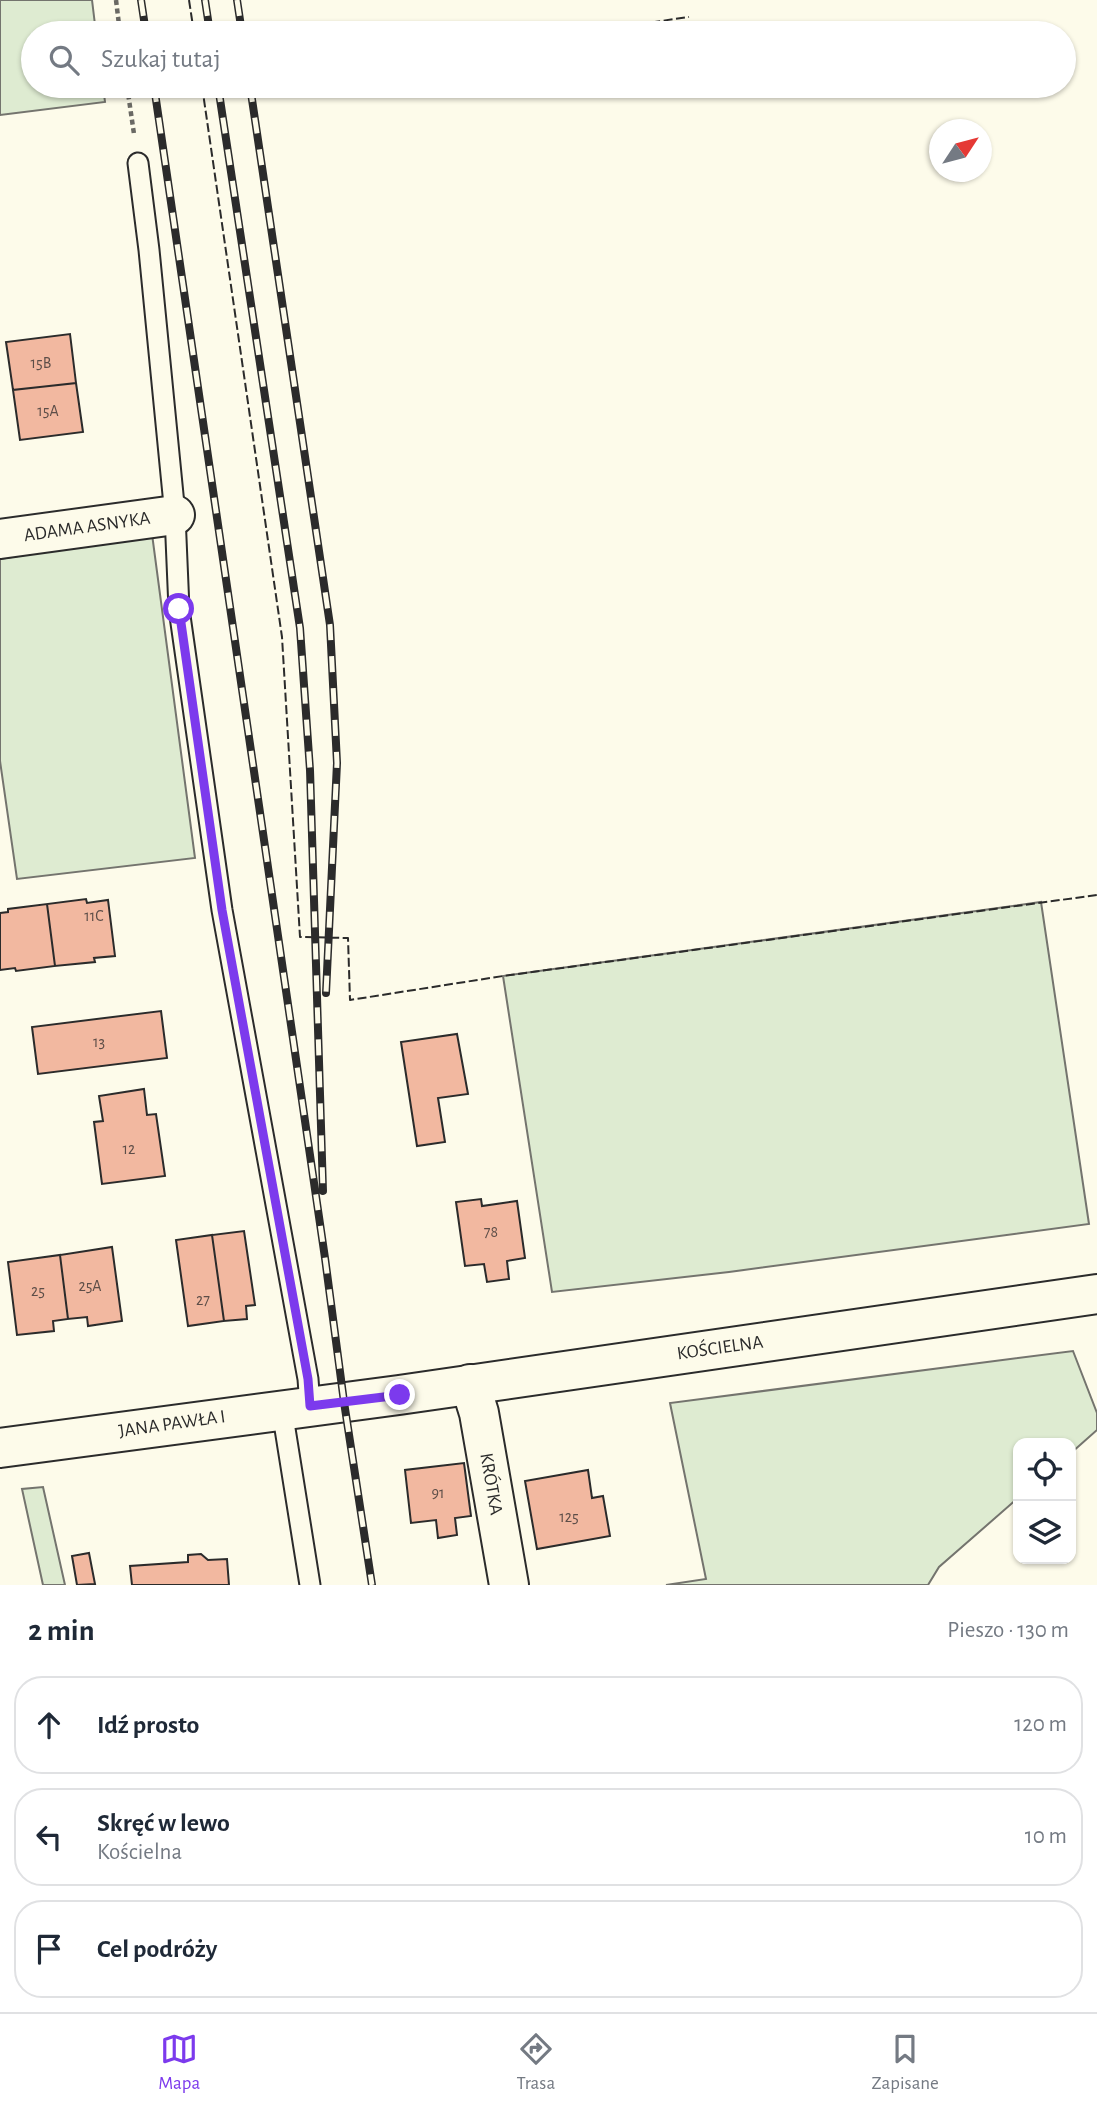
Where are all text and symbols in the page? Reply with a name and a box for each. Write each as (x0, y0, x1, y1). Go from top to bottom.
search box (21, 21, 1076, 98)
icon: search (45, 41, 83, 79)
text: Szukaj tutaj (101, 46, 221, 72)
north arrow (929, 119, 992, 182)
house number: 15B (31, 355, 51, 371)
house number: 15A (37, 403, 59, 419)
street label: ADAMA ASNYKA (23, 509, 151, 545)
route start (163, 593, 194, 624)
house number: 11C (84, 908, 104, 924)
house number: 13 (93, 1034, 105, 1050)
house number: 12 (123, 1141, 135, 1157)
house number: 78 (484, 1224, 498, 1240)
house number: 25A (78, 1278, 102, 1294)
house number: 25 (31, 1283, 45, 1299)
house number: 27 (196, 1292, 210, 1308)
street label: KOŚCIELNA (675, 1331, 764, 1363)
route end (384, 1379, 415, 1410)
street label: JANA PAWŁA I (117, 1407, 227, 1441)
map controls (1013, 1438, 1076, 1564)
button: locate (1013, 1438, 1076, 1501)
street label: KRÓTKA (476, 1451, 508, 1517)
house number: 91 (431, 1485, 445, 1501)
button: layers (1013, 1501, 1076, 1564)
house number: 125 (559, 1509, 579, 1525)
text: 2 min (28, 1616, 95, 1646)
text: Pieszo · 130 m (947, 1619, 1069, 1642)
icon: ahead (30, 1706, 68, 1744)
text: Idź prosto (97, 1712, 199, 1738)
text: 120 m (1014, 1713, 1067, 1736)
text: Skręć w lewo (97, 1810, 230, 1836)
icon: left (30, 1818, 68, 1856)
text: 10 m (1025, 1825, 1067, 1848)
text: Kościelna (97, 1841, 182, 1864)
icon: arrive (30, 1930, 68, 1968)
text: Cel podróży (97, 1936, 217, 1962)
tab: Mapa (158, 2030, 200, 2095)
tab: Trasa (517, 2030, 555, 2095)
tab: Zapisane (872, 2030, 939, 2095)

